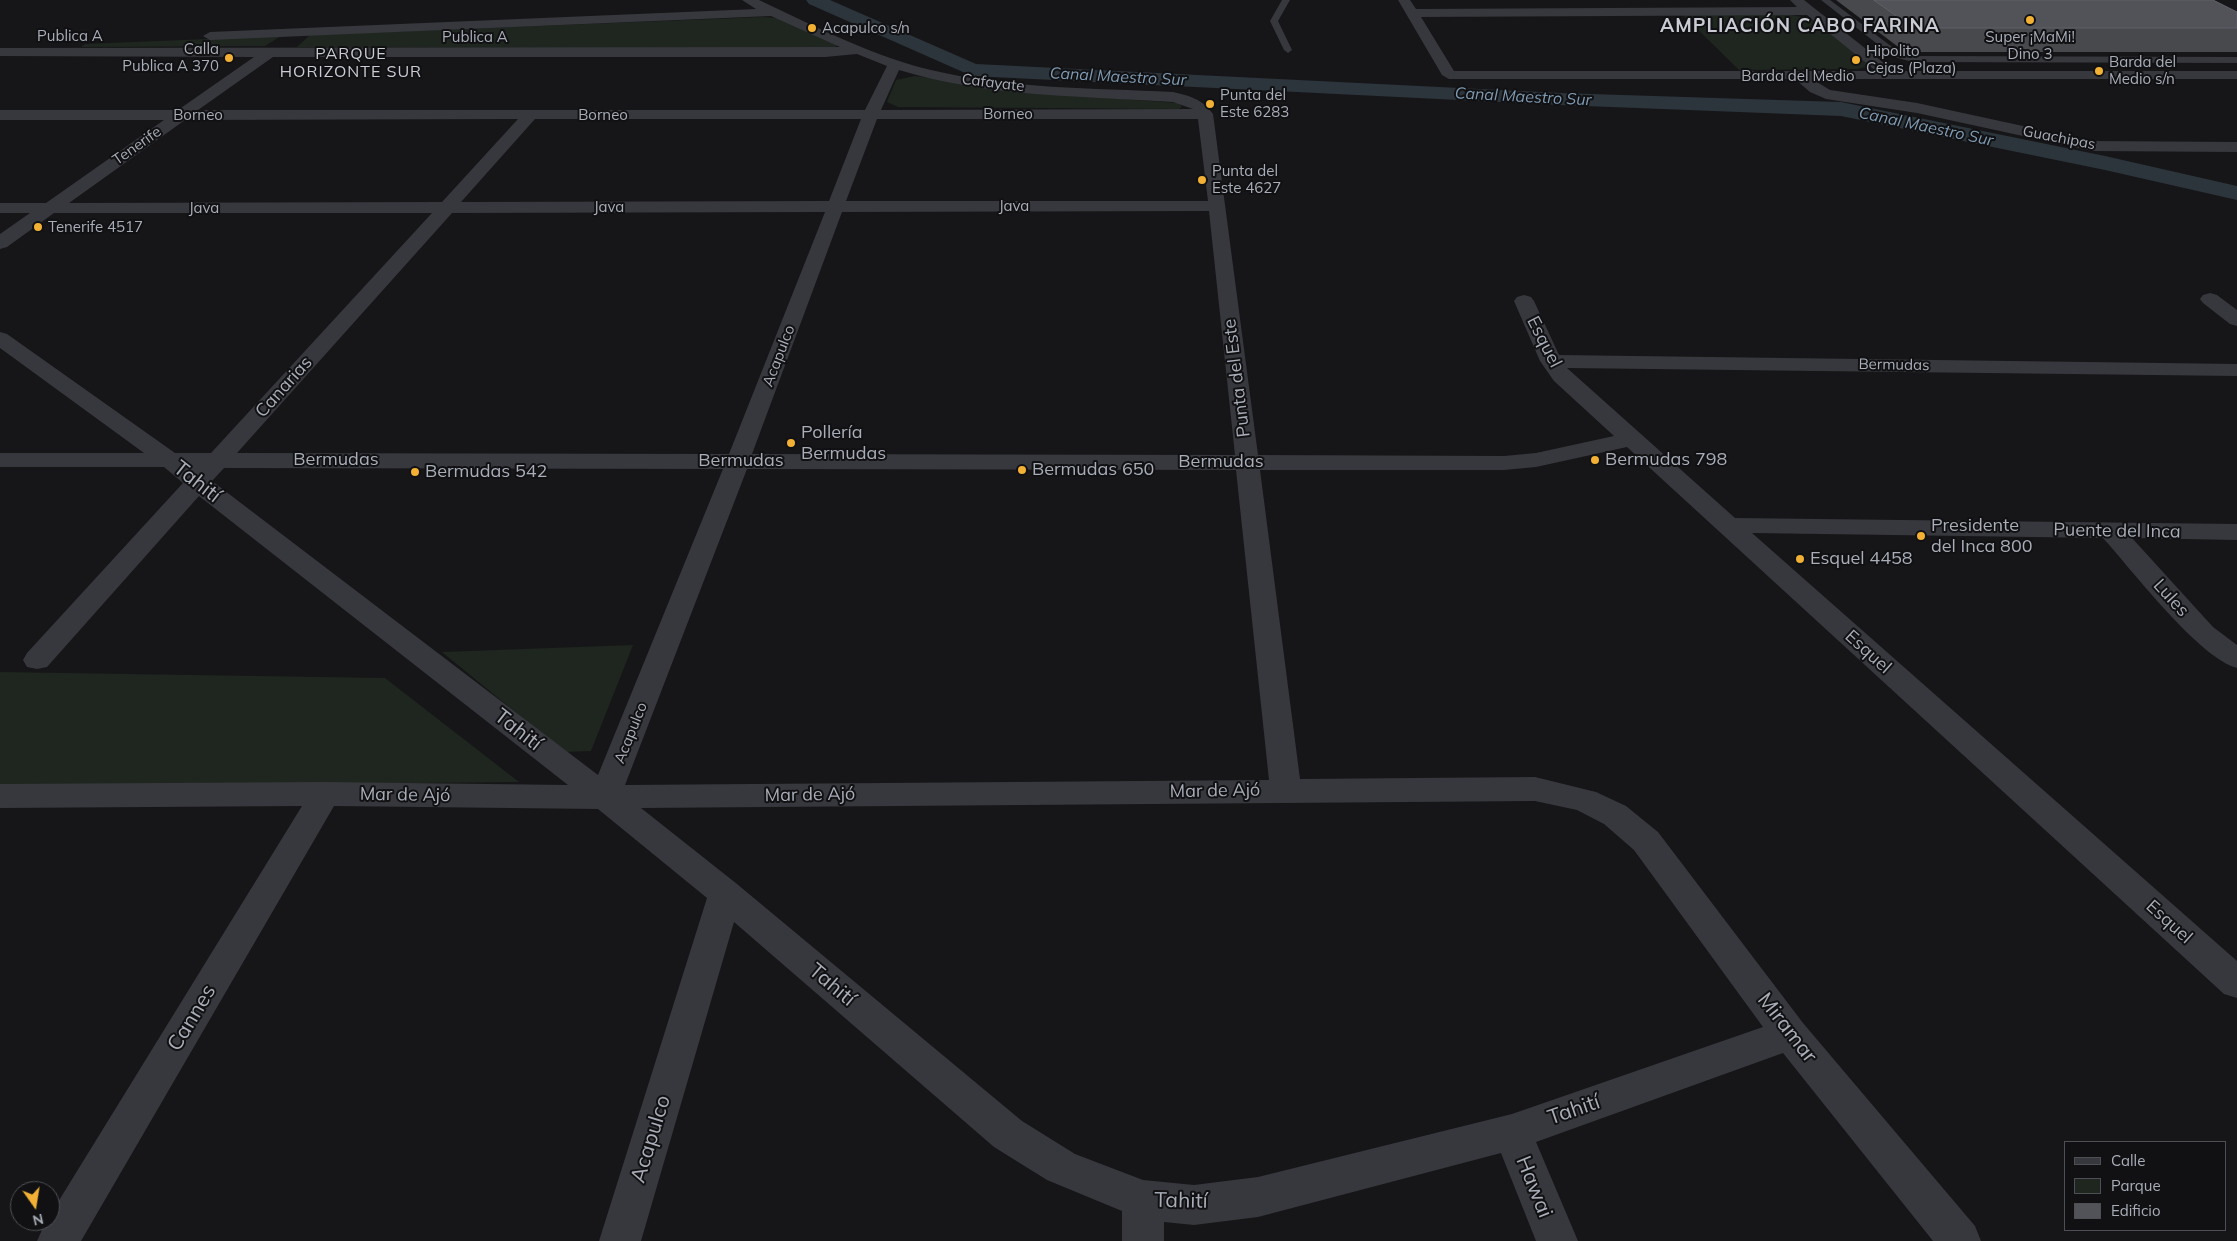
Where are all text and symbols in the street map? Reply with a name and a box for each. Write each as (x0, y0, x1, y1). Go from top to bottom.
marker: Super ¡MaMi! Dino 3 (2024, 14, 2036, 26)
district label: AMPLIACIÓN CABO FARINA (1657, 15, 1943, 37)
place label: Acapulco s/n (822, 19, 910, 37)
marker: Acapulco s/n (806, 22, 818, 34)
street label: Publica A (37, 27, 103, 45)
street label: Publica A (442, 28, 508, 46)
place label: Super ¡MaMi! Dino 3 (1985, 28, 2075, 63)
place label: Calla Publica A 370 (122, 40, 219, 75)
place label: Hipolito Cejas (Plaza) (1866, 42, 1956, 77)
district label: PARQUE HORIZONTE SUR (278, 44, 424, 82)
marker: Calla Publica A 370 (223, 52, 235, 64)
place label: Barda del Medio s/n (2109, 53, 2176, 88)
marker: Hipolito Cejas (Plaza) (1850, 54, 1862, 66)
water label: Canal Maestro Sur (1049, 64, 1187, 90)
marker: Barda del Medio s/n (2093, 65, 2105, 77)
street label: Barda del Medio (1741, 67, 1855, 85)
street label: Cafayate (961, 70, 1025, 96)
water label: Canal Maestro Sur (1454, 84, 1592, 110)
place label: Punta del Este 6283 (1220, 86, 1289, 121)
marker: Punta del Este 6283 (1204, 98, 1216, 110)
water label: Canal Maestro Sur (1857, 103, 1995, 151)
street label: Borneo (983, 105, 1033, 123)
street label: Borneo (173, 106, 223, 124)
street label: Borneo (578, 106, 628, 124)
street label: Guachipas (2021, 122, 2097, 154)
street label: Tenerife (109, 123, 165, 169)
place label: Punta del Este 4627 (1212, 162, 1281, 197)
marker: Punta del Este 4627 (1196, 174, 1208, 186)
street label: Java (999, 197, 1029, 215)
street label: Java (594, 198, 624, 216)
street label: Java (189, 199, 219, 217)
place label: Tenerife 4517 (48, 218, 143, 236)
marker: Tenerife 4517 (32, 221, 44, 233)
street label: Esquel (1522, 313, 1566, 371)
street label: Punta del Este (1219, 318, 1255, 438)
street label: Acapulco (759, 323, 799, 389)
street label: Canarias (251, 352, 317, 422)
street label: Bermudas (1858, 355, 1930, 375)
place label: Pollería Bermudas (801, 422, 886, 464)
marker: Pollería Bermudas (785, 437, 797, 449)
street label: Bermudas (293, 449, 379, 471)
place label: Bermudas 798 (1605, 449, 1727, 471)
street label: Bermudas (698, 450, 784, 472)
street label: Bermudas (1178, 451, 1264, 473)
marker: Bermudas 798 (1589, 454, 1601, 466)
street label: Tahití (168, 456, 226, 508)
place label: Bermudas 650 (1032, 459, 1154, 481)
place label: Bermudas 542 (425, 461, 547, 483)
marker: Bermudas 650 (1016, 464, 1028, 476)
marker: Bermudas 542 (409, 466, 421, 478)
place label: Presidente del Inca 800 (1931, 515, 2033, 558)
street label: Puente del Inca (2053, 519, 2181, 543)
marker: Presidente del Inca 800 (1915, 530, 1927, 542)
place label: Esquel 4458 (1810, 548, 1913, 570)
marker: Esquel 4458 (1794, 553, 1806, 565)
street label: Lules (2149, 575, 2193, 621)
street label: Esquel (1840, 626, 1896, 678)
street label: Acapulco (611, 700, 651, 766)
street label: Tahití (489, 704, 547, 756)
street label: Mar de Ajó (1170, 779, 1260, 803)
street label: Mar de Ajó (360, 783, 450, 807)
street label: Mar de Ajó (765, 783, 855, 807)
street label: Esquel (2141, 896, 2197, 948)
street label: Tahití (803, 958, 861, 1012)
street label: Cannes (162, 980, 222, 1056)
street label: Miramar (1752, 988, 1822, 1068)
street label: Tahití (1545, 1089, 1603, 1131)
street label: Acapulco (626, 1092, 676, 1186)
legend (2064, 1141, 2227, 1231)
text: Calle (2111, 1151, 2145, 1170)
street label: Hawai (1510, 1153, 1558, 1221)
text: Parque (2111, 1176, 2161, 1195)
north arrow (10, 1181, 60, 1231)
street label: Tahití (1154, 1188, 1208, 1214)
text: Edificio (2111, 1201, 2161, 1220)
text: N (31, 1210, 45, 1230)

